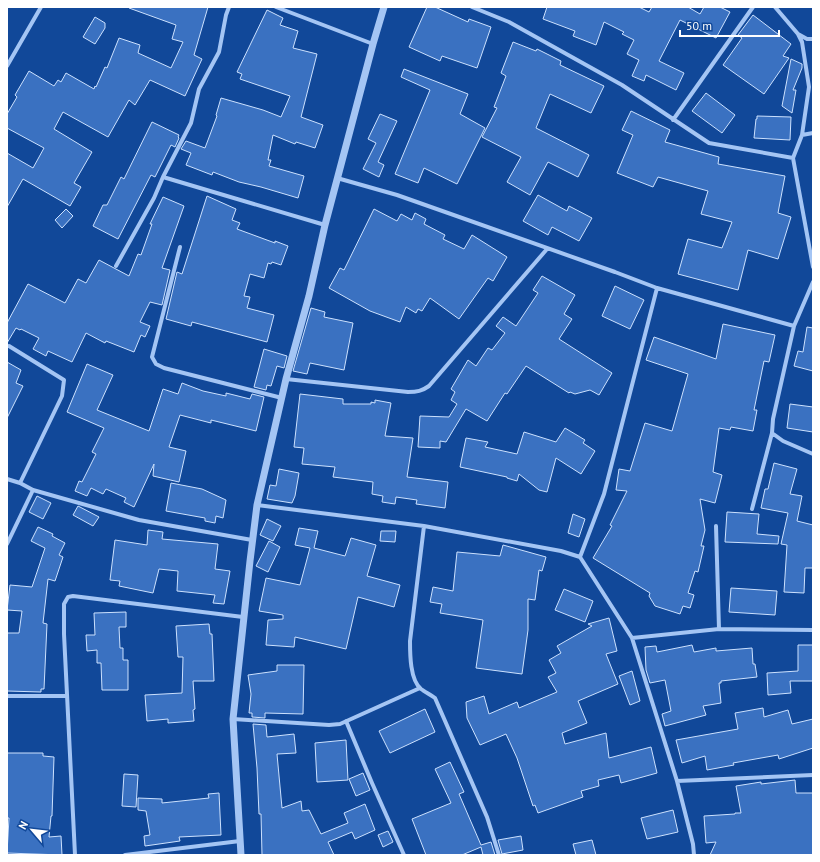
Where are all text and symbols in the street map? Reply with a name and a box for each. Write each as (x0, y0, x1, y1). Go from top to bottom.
scale bar (680, 12, 779, 38)
text: 50 m (686, 18, 712, 33)
north arrow (12, 810, 52, 850)
text: N (15, 819, 31, 832)

